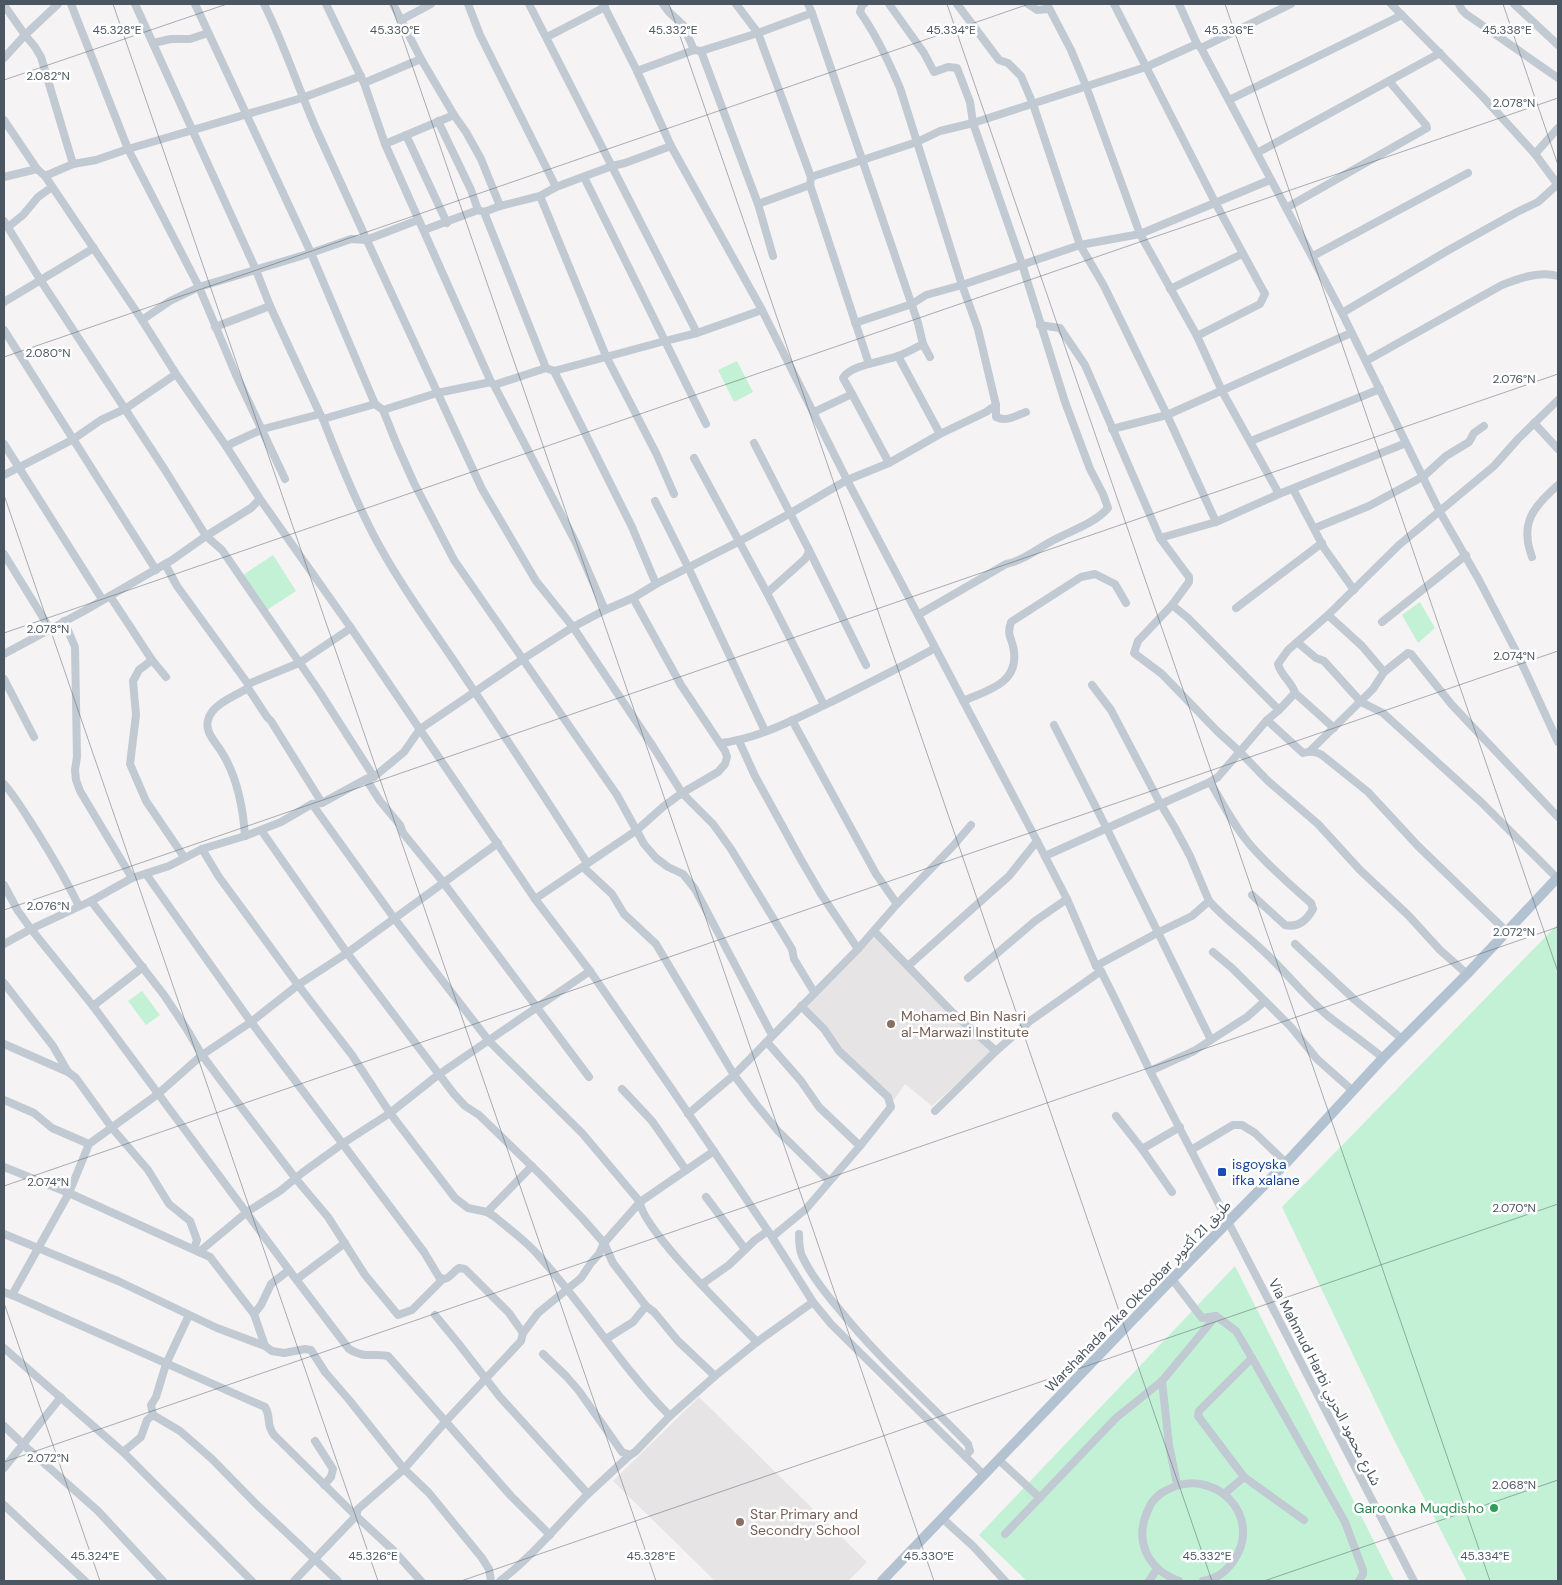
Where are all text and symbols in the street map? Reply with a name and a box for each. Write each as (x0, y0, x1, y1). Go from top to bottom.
text: 45.328°E (93, 22, 142, 38)
text: 45.330°E (370, 22, 420, 38)
text: 45.332°E (649, 22, 698, 38)
text: 45.334°E (926, 22, 976, 38)
text: 45.336°E (1204, 22, 1254, 38)
text: 45.338°E (1482, 22, 1532, 38)
text: 2.082°N (26, 68, 70, 84)
text: 2.078°N (1493, 95, 1535, 111)
text: 2.080°N (26, 345, 70, 361)
text: 2.076°N (1493, 371, 1535, 387)
text: 2.078°N (27, 621, 69, 637)
text: 2.074°N (1493, 648, 1535, 664)
text: 2.076°N (27, 898, 69, 914)
text: 2.072°N (1493, 924, 1535, 940)
place label: Mohamed Bin Nasri al-Marwazi Institute (901, 1007, 1029, 1041)
marker: Mohamed Bin Nasri al-Marwazi Institute (885, 1018, 897, 1030)
place label: isgoyska ifka xalane (1232, 1155, 1300, 1189)
marker: isgoyska ifka xalane (1216, 1166, 1228, 1178)
text: 2.074°N (27, 1174, 69, 1190)
street label: Warshahada 21ka Oktoobar طريق 21 أكتوبر (1041, 1196, 1236, 1397)
text: 2.070°N (1492, 1200, 1536, 1216)
street label: Via Mahmud Harbi شارع محمود الحربي (1263, 1275, 1385, 1490)
text: 2.072°N (27, 1450, 69, 1466)
text: 2.068°N (1492, 1477, 1536, 1493)
place label: Garoonka Muqdisho (1354, 1499, 1484, 1517)
marker: Garoonka Muqdisho (1488, 1502, 1500, 1514)
place label: Star Primary and Secondry School (750, 1505, 860, 1539)
marker: Star Primary and Secondry School (734, 1516, 746, 1528)
text: 45.324°E (71, 1548, 120, 1564)
text: 45.326°E (348, 1548, 398, 1564)
text: 45.328°E (627, 1548, 676, 1564)
text: 45.330°E (904, 1548, 954, 1564)
text: 45.332°E (1183, 1548, 1232, 1564)
text: 45.334°E (1460, 1548, 1510, 1564)

